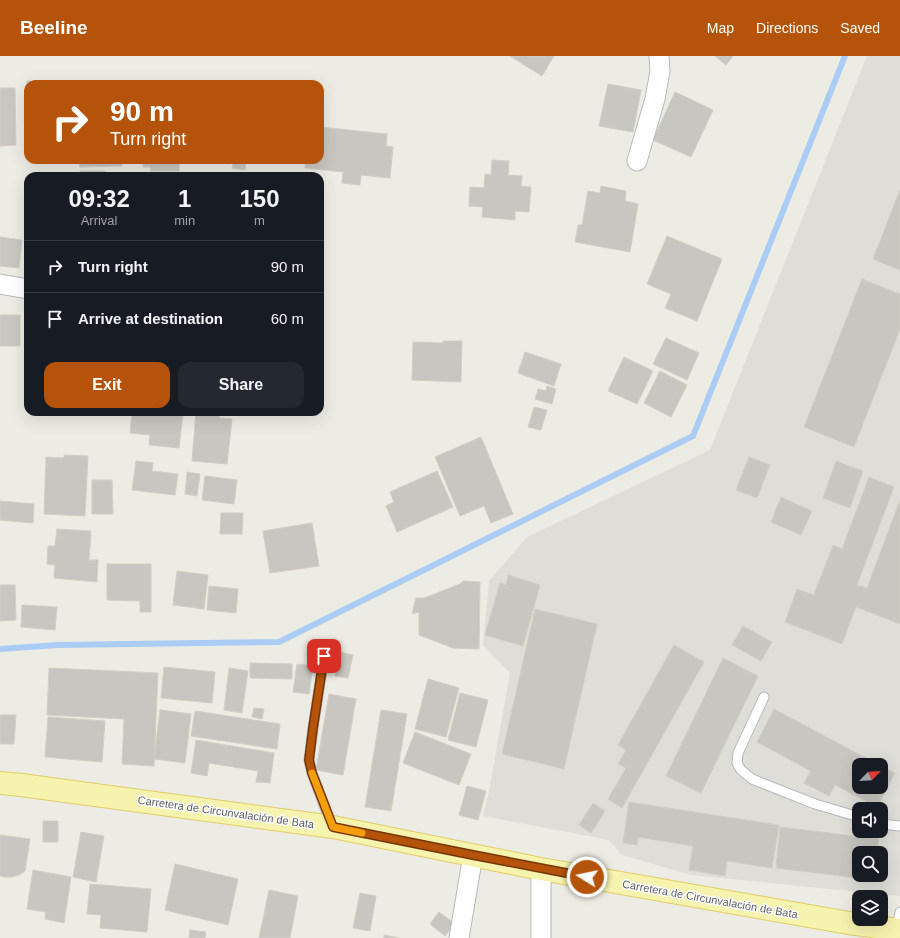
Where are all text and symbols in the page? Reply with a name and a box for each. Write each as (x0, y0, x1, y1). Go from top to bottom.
text: Beeline (20, 17, 88, 38)
text: Map (707, 20, 734, 36)
text: Directions (756, 20, 818, 36)
text: Saved (840, 20, 880, 36)
icon: right (44, 96, 96, 148)
text: 90 m (110, 96, 174, 127)
text: Turn right (110, 129, 186, 149)
text: 09:32 (68, 185, 130, 212)
text: 1 (178, 185, 191, 212)
text: 150 (240, 185, 280, 212)
text: Arrival (81, 213, 118, 228)
text: min (174, 213, 195, 228)
text: m (254, 213, 265, 228)
icon: right (44, 256, 66, 278)
text: Turn right (78, 258, 148, 275)
text: 90 m (271, 258, 304, 275)
icon: arrive (44, 308, 66, 330)
text: Arrive at destination (78, 310, 223, 327)
text: 60 m (271, 310, 304, 327)
button: Exit (44, 362, 170, 408)
button: Share (178, 362, 304, 408)
pin (307, 639, 341, 673)
icon: arrive (313, 645, 335, 667)
north arrow (852, 758, 888, 794)
map controls (852, 758, 888, 926)
street label: Carretera de Circunvalación de Bata (137, 794, 316, 830)
button: sound (852, 802, 888, 838)
button: search (852, 846, 888, 882)
position arrow (566, 856, 608, 898)
street label: Carretera de Circunvalación de Bata (621, 878, 800, 921)
button: layers (852, 890, 888, 926)

